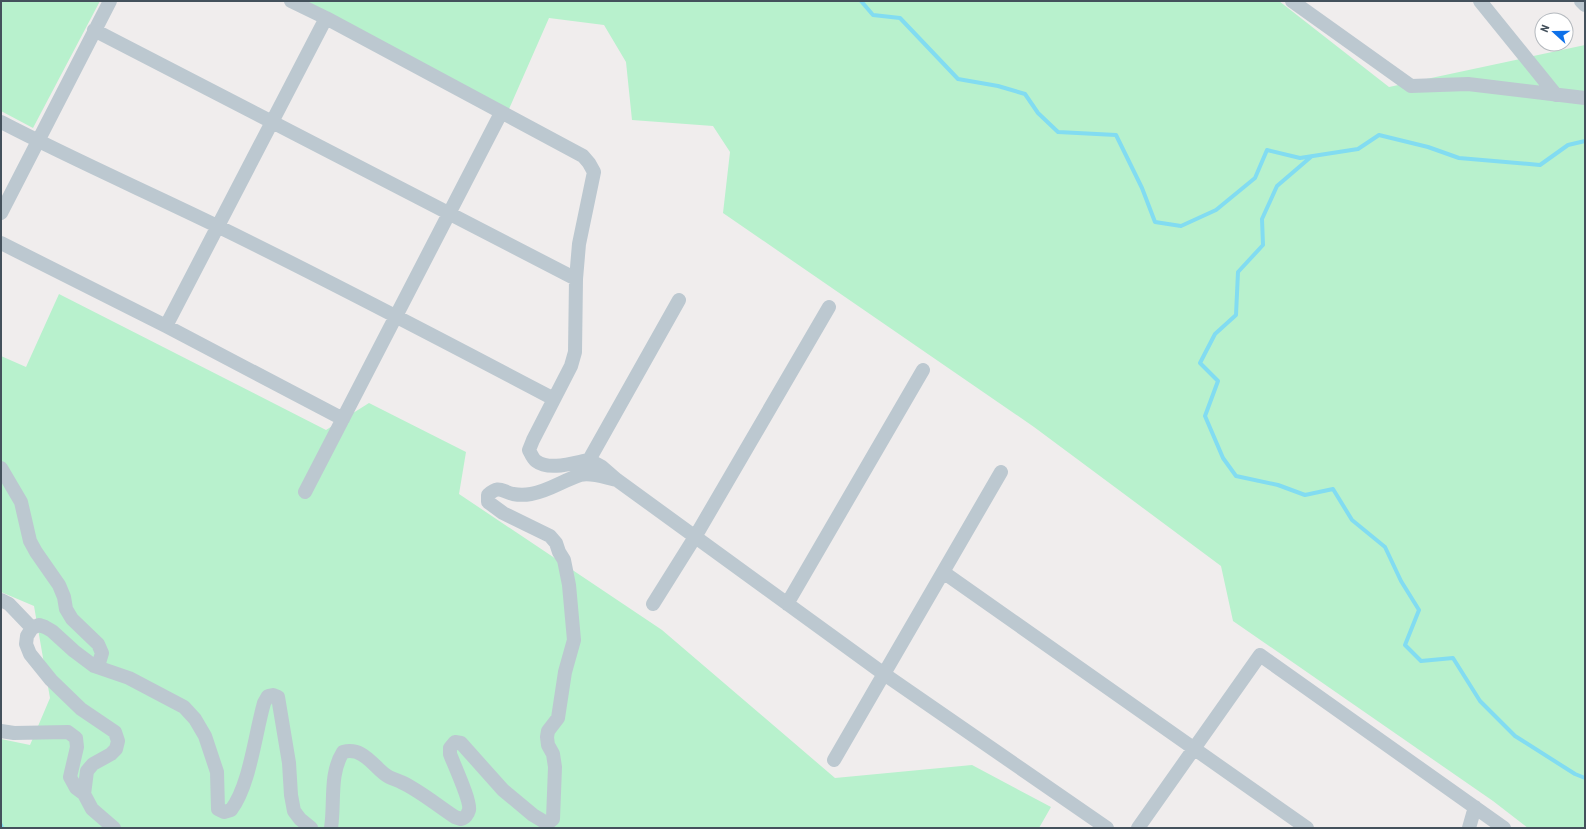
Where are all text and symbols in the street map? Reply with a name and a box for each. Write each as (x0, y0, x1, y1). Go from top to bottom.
north arrow (1534, 12, 1574, 52)
text: N (1538, 23, 1552, 34)

